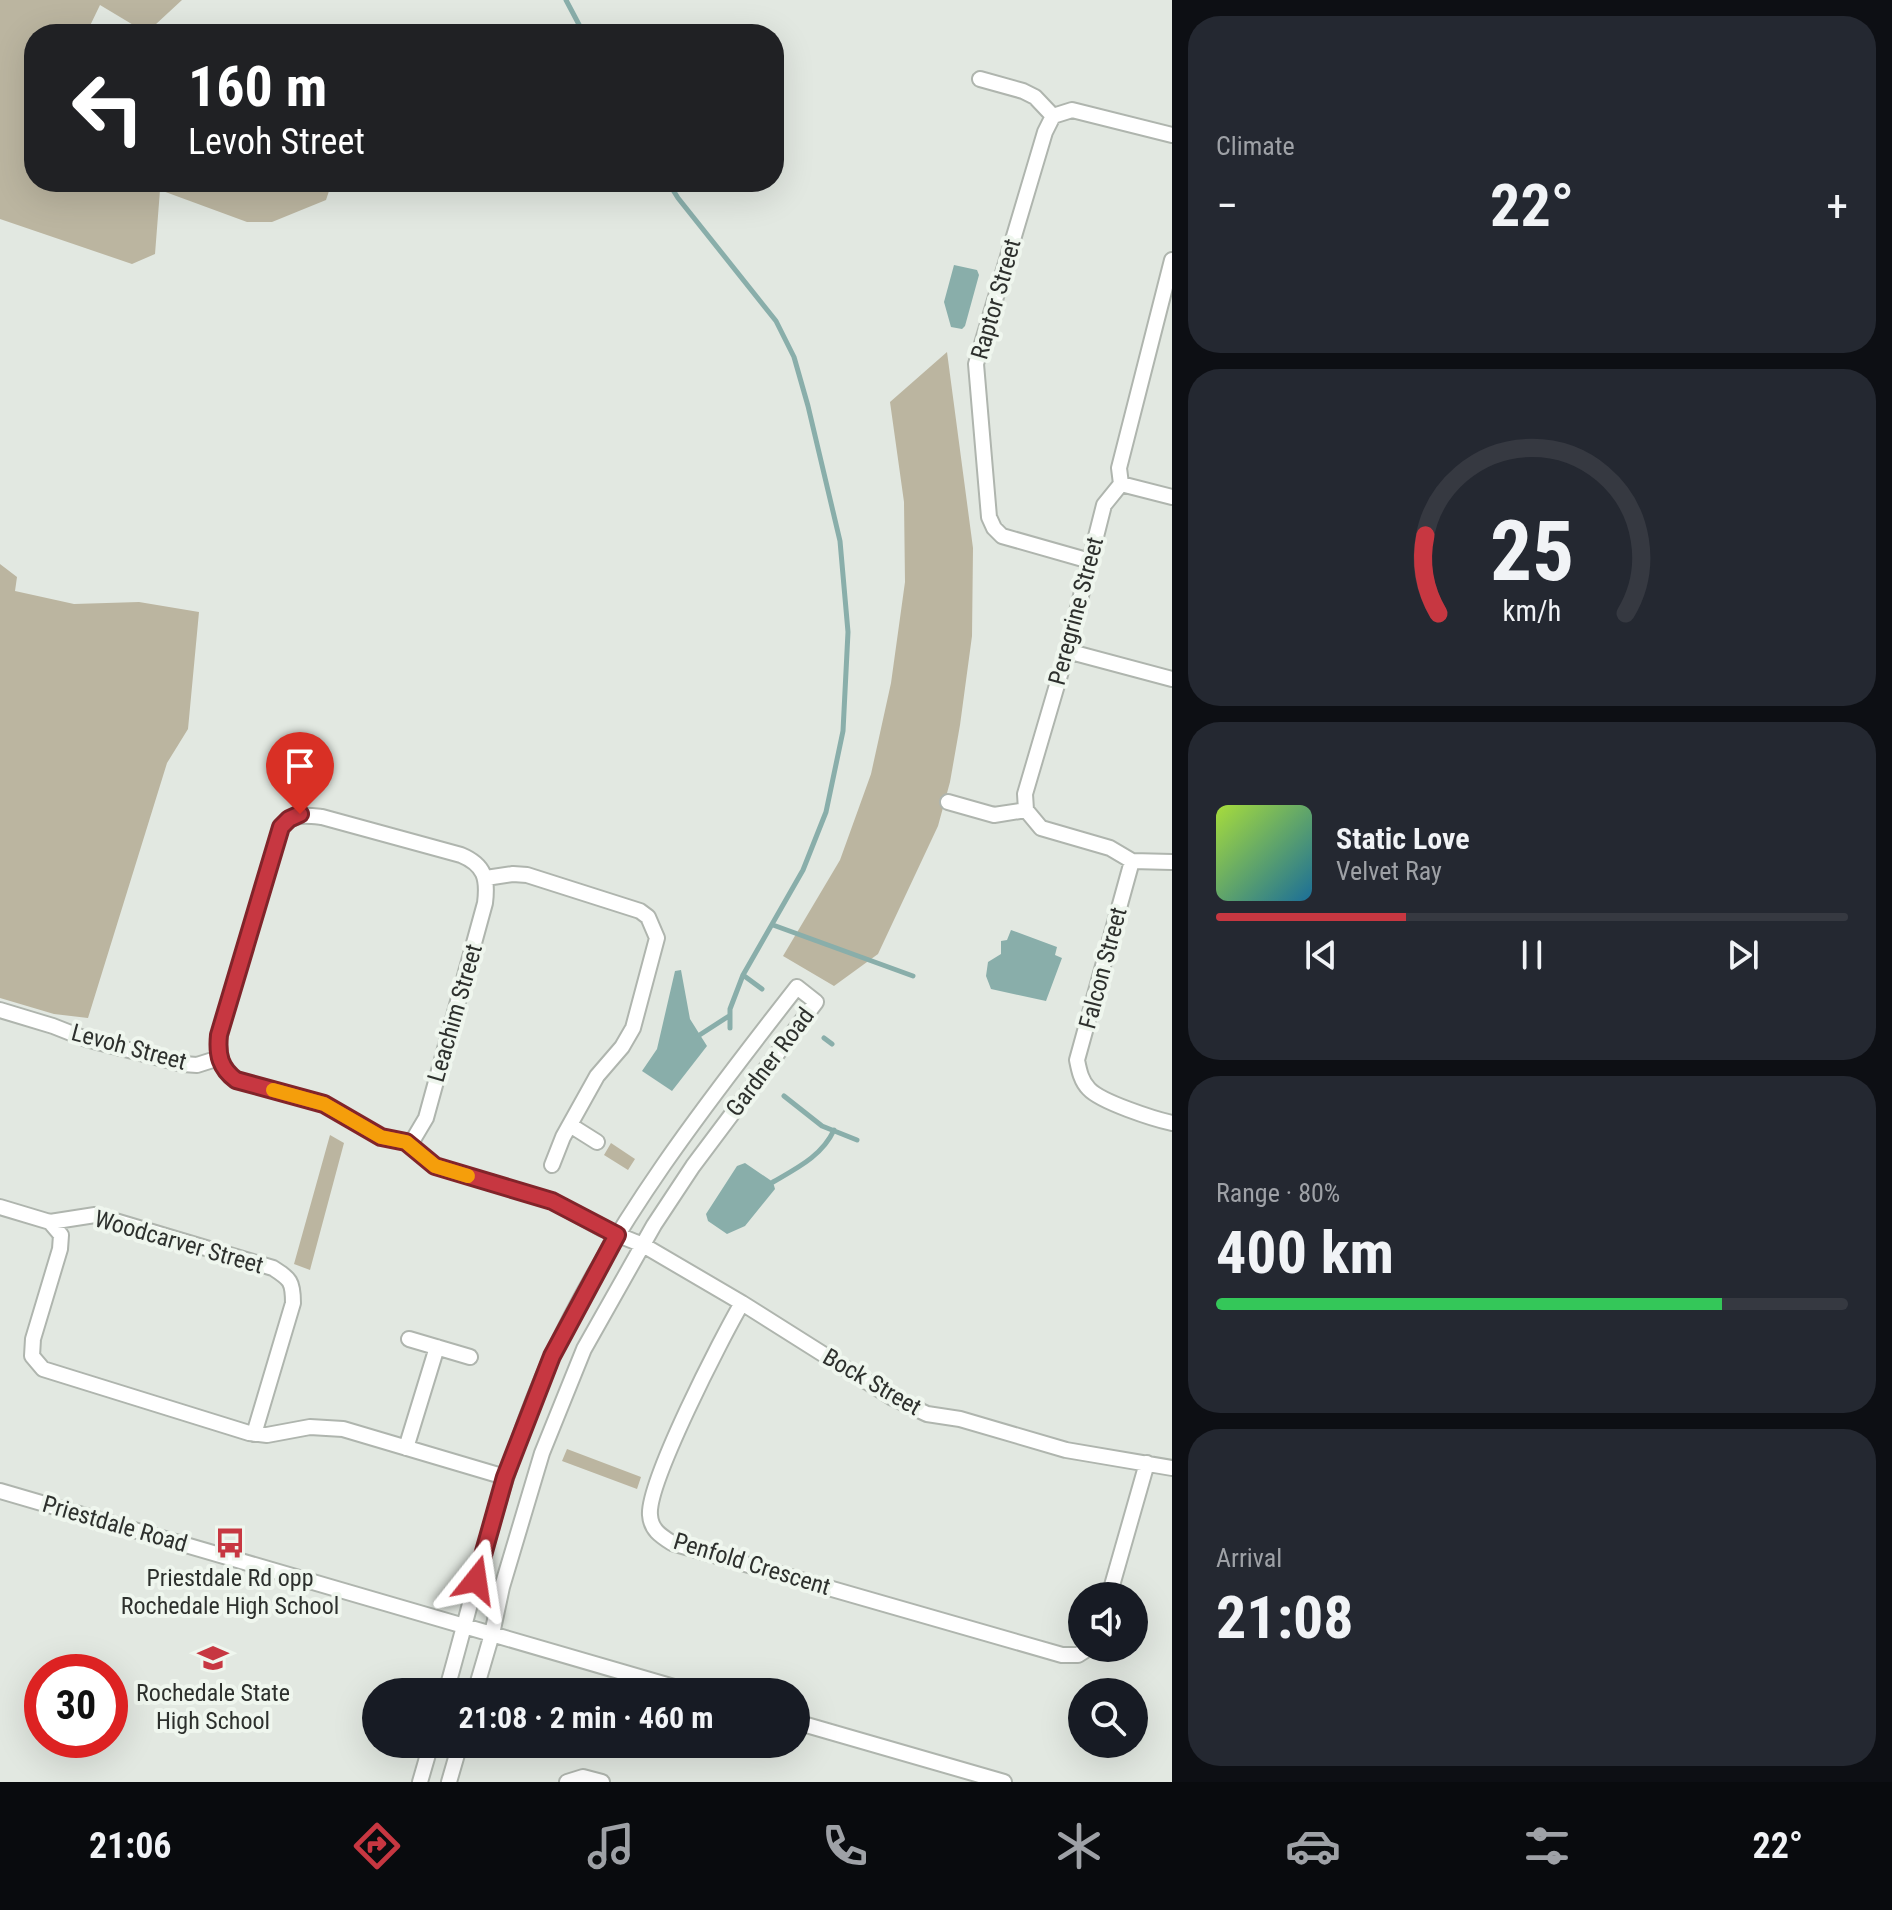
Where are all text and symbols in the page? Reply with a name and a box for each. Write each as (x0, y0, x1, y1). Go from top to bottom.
text: 160 m (188, 54, 327, 120)
icon: left (56, 56, 160, 160)
text: Levoh Street (188, 121, 365, 163)
text: Climate (1216, 131, 1295, 161)
text: 22° (1490, 170, 1574, 241)
text: − (1216, 180, 1238, 232)
text: + (1826, 180, 1848, 232)
street label: Raptor Street (965, 236, 1027, 362)
text: 25 (1490, 502, 1574, 599)
street label: Peregrine Street (1043, 534, 1109, 688)
text: km/h (1503, 594, 1561, 628)
pin (266, 732, 334, 814)
icon: arrive (278, 744, 322, 788)
text: Static Love (1336, 821, 1470, 856)
text: Velvet Ray (1336, 856, 1442, 886)
street label: Falcon Street (1073, 904, 1133, 1032)
icon: previous (1299, 933, 1343, 977)
icon: pause (1510, 933, 1554, 977)
icon: next (1721, 933, 1765, 977)
street label: Leachim Street (422, 941, 488, 1085)
street label: Gardner Road (720, 1002, 820, 1122)
street label: Levoh Street (68, 1018, 190, 1076)
text: Range · 80% (1216, 1178, 1340, 1208)
street label: Woodcarver Street (91, 1204, 267, 1280)
text: 400 km (1216, 1217, 1394, 1288)
street label: Bock Street (818, 1343, 926, 1421)
street label: Priestdale Road (39, 1490, 191, 1558)
bus stop icon: Priestdale Rd opp Rochedale High School (213, 1526, 247, 1560)
street label: Penfold Crescent (670, 1527, 834, 1601)
position arrow (434, 1538, 518, 1622)
text: Arrival (1216, 1543, 1282, 1573)
place label: Priestdale Rd opp Rochedale High School (121, 1564, 339, 1620)
map controls (1068, 1582, 1148, 1758)
button: sound (1068, 1582, 1148, 1662)
text: 21:08 (1216, 1582, 1354, 1653)
school or university icon: Rochedale State High School (196, 1641, 230, 1675)
speed limit sign: 30 (24, 1654, 128, 1758)
button: search (1068, 1678, 1148, 1758)
place label: Rochedale State High School (136, 1679, 290, 1735)
text: 21:08 · 2 min · 460 m (459, 1700, 713, 1735)
icon: directions (349, 1818, 405, 1874)
icon: music (583, 1818, 639, 1874)
icon: phone (817, 1818, 873, 1874)
icon: climate (1051, 1818, 1107, 1874)
icon: car (1285, 1818, 1341, 1874)
icon: filters (1519, 1818, 1575, 1874)
text: 21:06 (89, 1825, 172, 1867)
text: 22° (1753, 1825, 1803, 1867)

